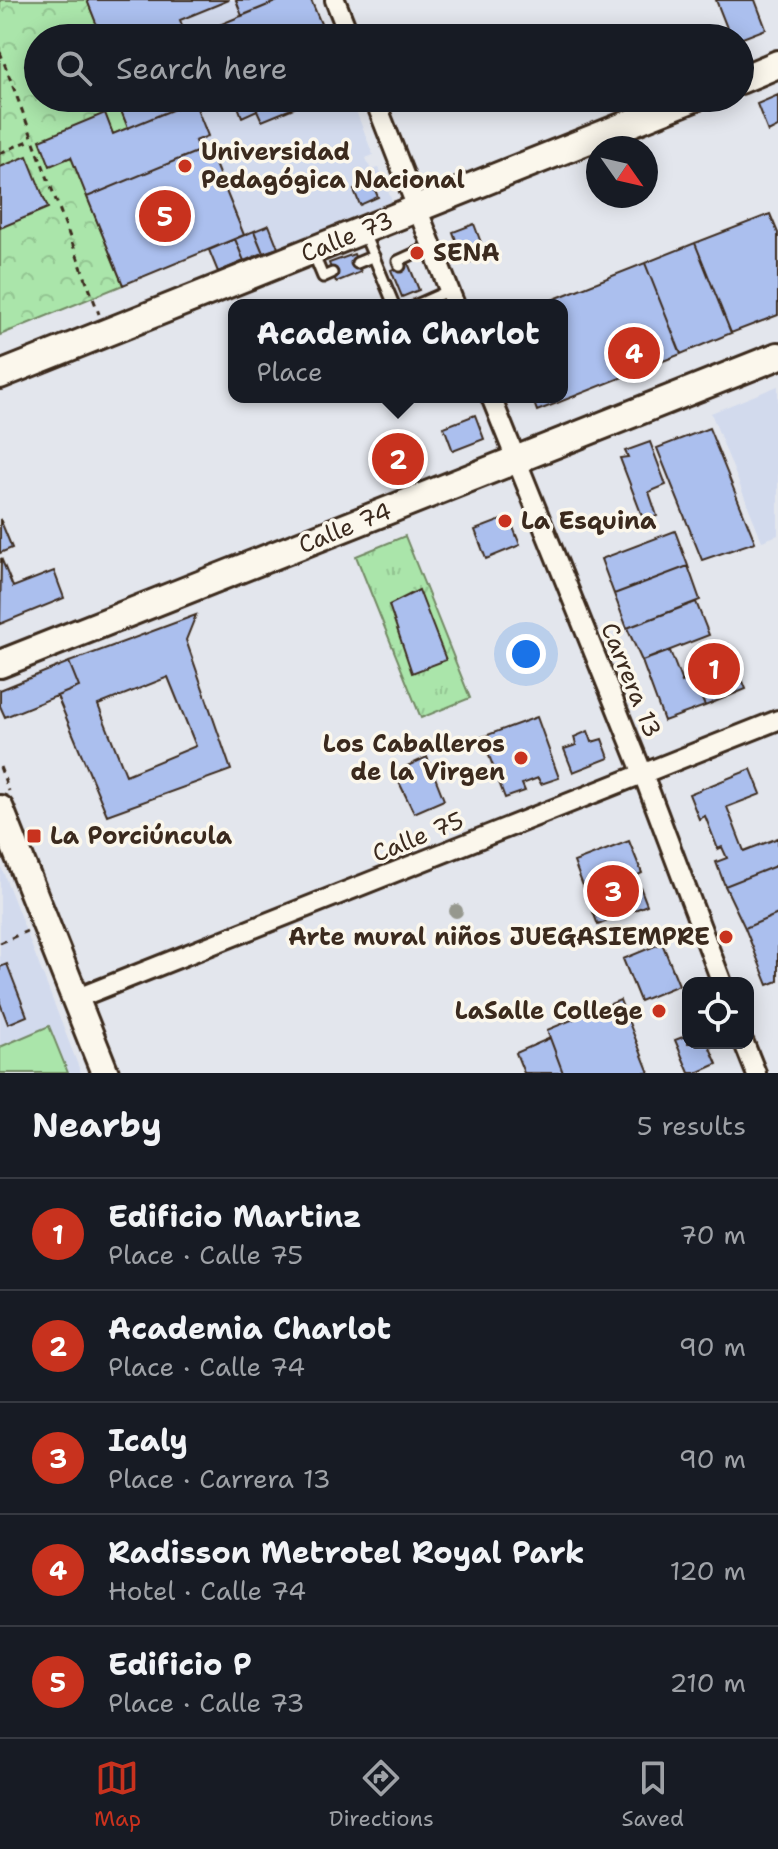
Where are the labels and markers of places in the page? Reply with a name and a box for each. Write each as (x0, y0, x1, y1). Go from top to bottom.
place label: Universidad Pedagógica Nacional (201, 136, 465, 196)
marker: Universidad Pedagógica Nacional (176, 157, 194, 175)
pin: 5 (139, 186, 191, 246)
place label: SENA (433, 237, 500, 269)
marker: SENA (408, 244, 426, 262)
pin: 4 (608, 323, 660, 383)
pin: 2 (372, 429, 424, 489)
place label: La Esquina (521, 505, 657, 537)
marker: La Esquina (496, 512, 514, 530)
pin: 1 (688, 639, 740, 699)
place label: Los Caballeros de la Virgen (323, 728, 505, 788)
marker: Los Caballeros de la Virgen (512, 749, 530, 767)
place label: La Porciúncula (50, 820, 233, 852)
marker: La Porciúncula (25, 827, 43, 845)
pin: 3 (587, 861, 639, 921)
place label: Arte mural niños JUEGASIEMPRE (288, 921, 710, 953)
marker: Arte mural niños JUEGASIEMPRE (717, 928, 735, 946)
place label: LaSalle College (455, 995, 643, 1027)
marker: LaSalle College (650, 1002, 668, 1020)

